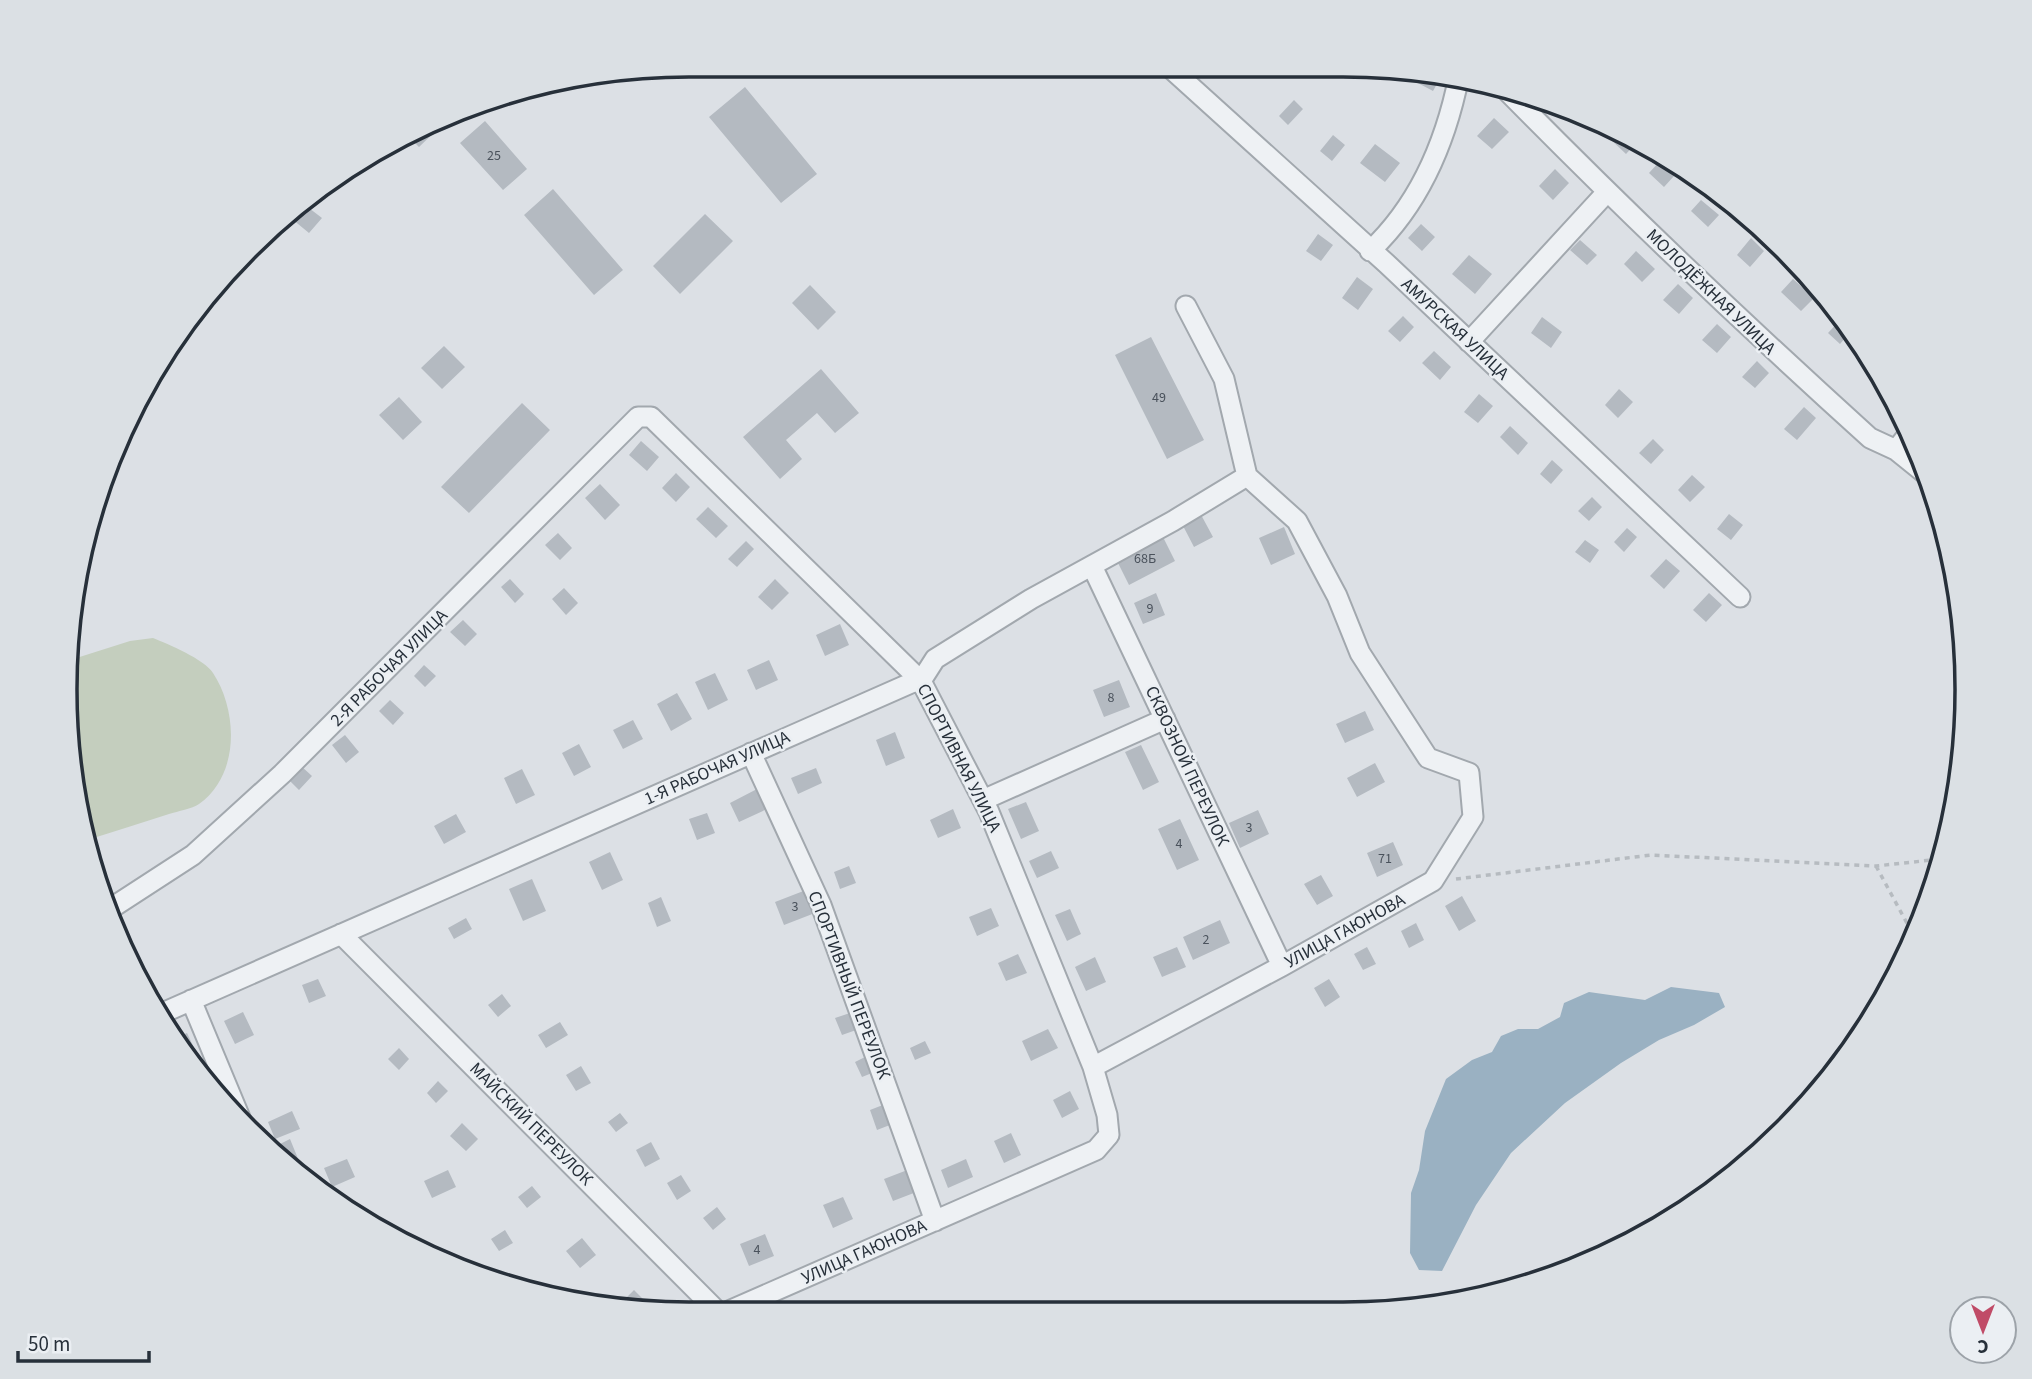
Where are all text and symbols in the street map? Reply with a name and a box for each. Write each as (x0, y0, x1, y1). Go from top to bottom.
house number: 25 (487, 146, 501, 166)
street label: МОЛОДЁЖНАЯ УЛИЦА (1641, 223, 1782, 361)
street label: АМУРСКАЯ УЛИЦА (1395, 272, 1515, 386)
house number: 49 (1152, 388, 1166, 408)
house number: 68Б (1134, 549, 1156, 569)
house number: 9 (1147, 599, 1154, 619)
street label: 2-Я РАБОЧАЯ УЛИЦА (325, 604, 453, 732)
street label: СПОРТИВНАЯ УЛИЦА (911, 679, 1007, 837)
street label: СКВОЗНОЙ ПЕРЕУЛОК (1139, 682, 1235, 851)
house number: 8 (1108, 688, 1115, 708)
street label: 1-Я РАБОЧАЯ УЛИЦА (640, 725, 794, 811)
house number: 3 (1246, 818, 1253, 838)
house number: 4 (1176, 834, 1183, 854)
house number: 71 (1378, 849, 1392, 869)
street label: СПОРТИВНЫЙ ПЕРЕУЛОК (802, 887, 897, 1083)
street label: УЛИЦА ГАЮНОВА (1280, 887, 1410, 974)
house number: 3 (792, 897, 799, 917)
house number: 2 (1203, 930, 1210, 950)
street label: МАЙСКИЙ ПЕРЕУЛОК (464, 1057, 599, 1192)
street label: УЛИЦА ГАЮНОВА (798, 1213, 931, 1291)
house number: 4 (754, 1240, 761, 1260)
north arrow (1948, 1295, 2018, 1365)
scale bar (18, 1320, 149, 1364)
text: 50 m (28, 1329, 70, 1359)
text: С (1977, 1332, 1989, 1359)

